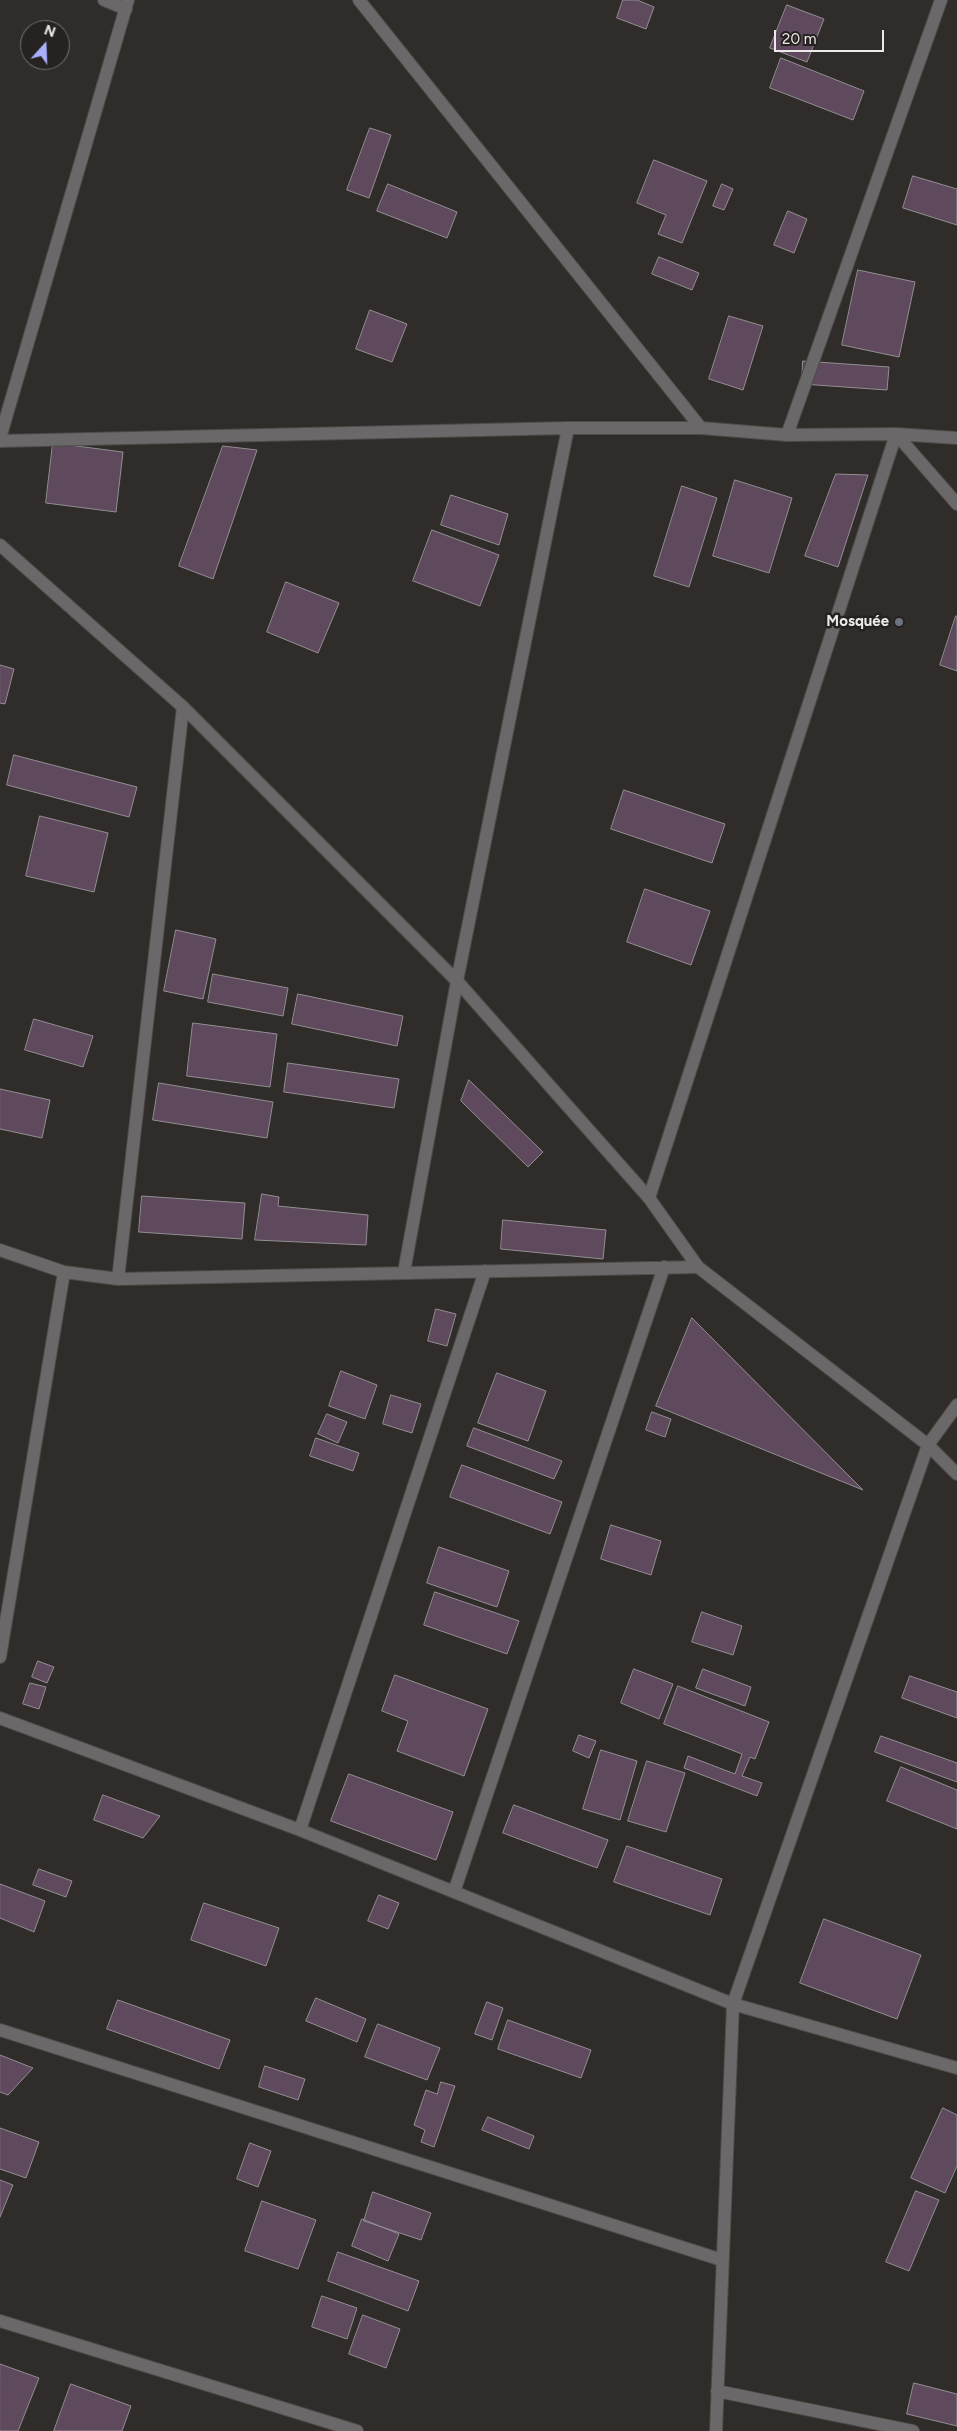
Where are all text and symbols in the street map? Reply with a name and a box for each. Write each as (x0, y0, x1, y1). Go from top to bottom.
north arrow (20, 20, 70, 70)
scale bar (777, 20, 887, 52)
text: N (42, 22, 58, 41)
text: 20 m (782, 30, 816, 48)
place label: Mosquée (826, 613, 889, 631)
marker: Mosquée (893, 616, 905, 628)

